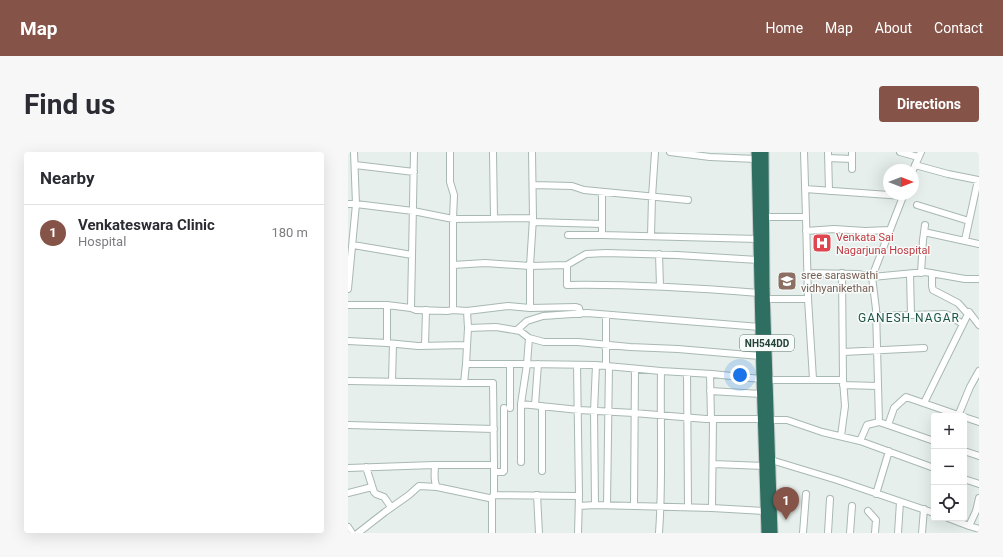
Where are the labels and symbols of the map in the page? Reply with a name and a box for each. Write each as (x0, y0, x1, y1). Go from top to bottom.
north arrow (883, 164, 919, 200)
place label: Venkata Sai Nagarjuna Hospital (836, 231, 930, 257)
hospital icon: Venkata Sai Nagarjuna Hospital (811, 232, 833, 254)
place label: sree saraswathi vidhyanikethan (801, 269, 878, 295)
school or university icon: sree saraswathi vidhyanikethan (776, 270, 798, 292)
district label: GANESH NAGAR (858, 311, 960, 325)
road number: NH544DD (740, 335, 794, 351)
your location (730, 365, 750, 385)
pin: 1 (773, 487, 799, 520)

